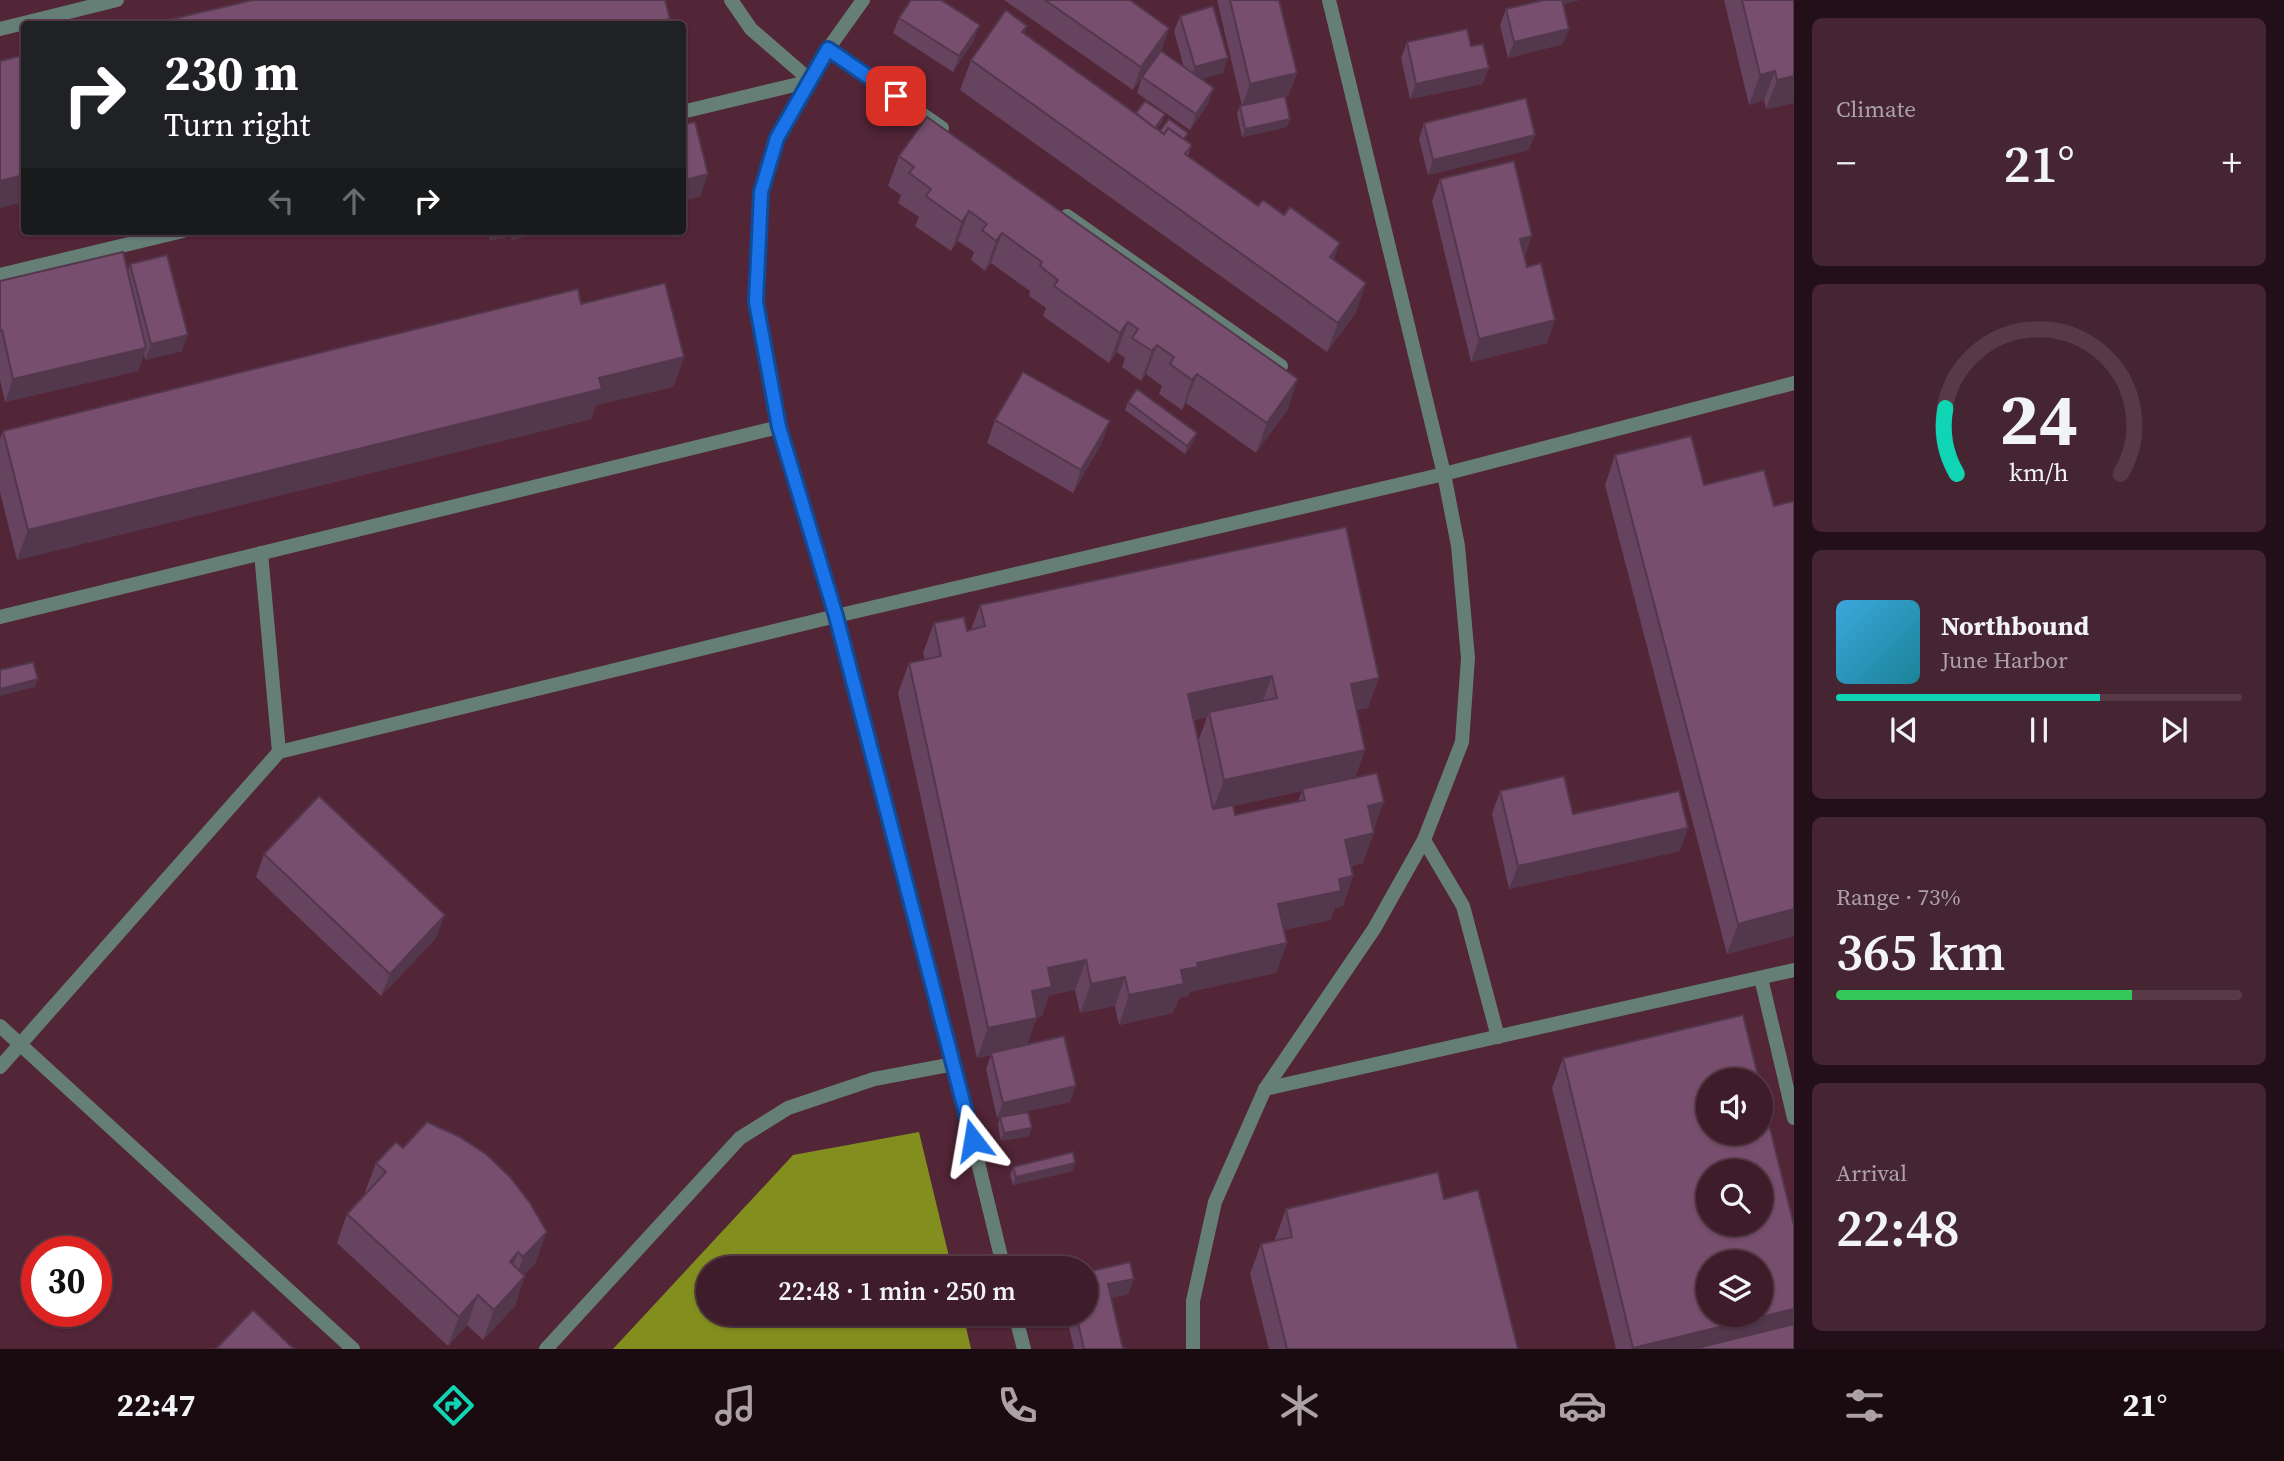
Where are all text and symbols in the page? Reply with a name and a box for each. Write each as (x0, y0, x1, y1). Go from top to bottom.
text: 230 m (164, 39, 299, 106)
icon: right (49, 49, 140, 140)
pin (866, 66, 926, 126)
icon: arrive (877, 77, 915, 115)
text: Climate (1836, 93, 1916, 125)
text: Turn right (164, 103, 310, 147)
text: 21° (2003, 128, 2075, 199)
text: − (1836, 137, 1856, 189)
text: + (2222, 137, 2242, 189)
icon: left (262, 182, 300, 220)
icon: ahead (335, 182, 373, 220)
icon: right (408, 182, 446, 220)
text: 24 (2000, 370, 2078, 469)
text: km/h (2009, 455, 2069, 489)
text: Northbound (1941, 608, 2089, 644)
text: June Harbor (1941, 644, 2068, 676)
icon: previous (1885, 711, 1923, 749)
icon: pause (2020, 711, 2058, 749)
icon: next (2155, 711, 2193, 749)
text: Range · 73% (1836, 881, 1961, 913)
text: 365 km (1836, 916, 2005, 987)
map controls (1696, 1068, 1773, 1327)
button: sound (1696, 1068, 1773, 1145)
position arrow (936, 1103, 1010, 1177)
text: Arrival (1836, 1157, 1907, 1189)
button: search (1696, 1159, 1773, 1236)
text: 22:48 (1836, 1192, 1960, 1263)
speed limit sign: 30 (21, 1236, 112, 1327)
button: layers (1696, 1250, 1773, 1327)
text: 22:48 · 1 min · 250 m (778, 1273, 1016, 1309)
icon: directions (429, 1381, 478, 1430)
icon: music (711, 1381, 760, 1430)
icon: phone (993, 1381, 1042, 1430)
icon: climate (1275, 1381, 1324, 1430)
icon: car (1558, 1381, 1607, 1430)
icon: filters (1840, 1381, 1889, 1430)
text: 22:47 (117, 1383, 196, 1427)
text: 21° (2122, 1383, 2167, 1427)

